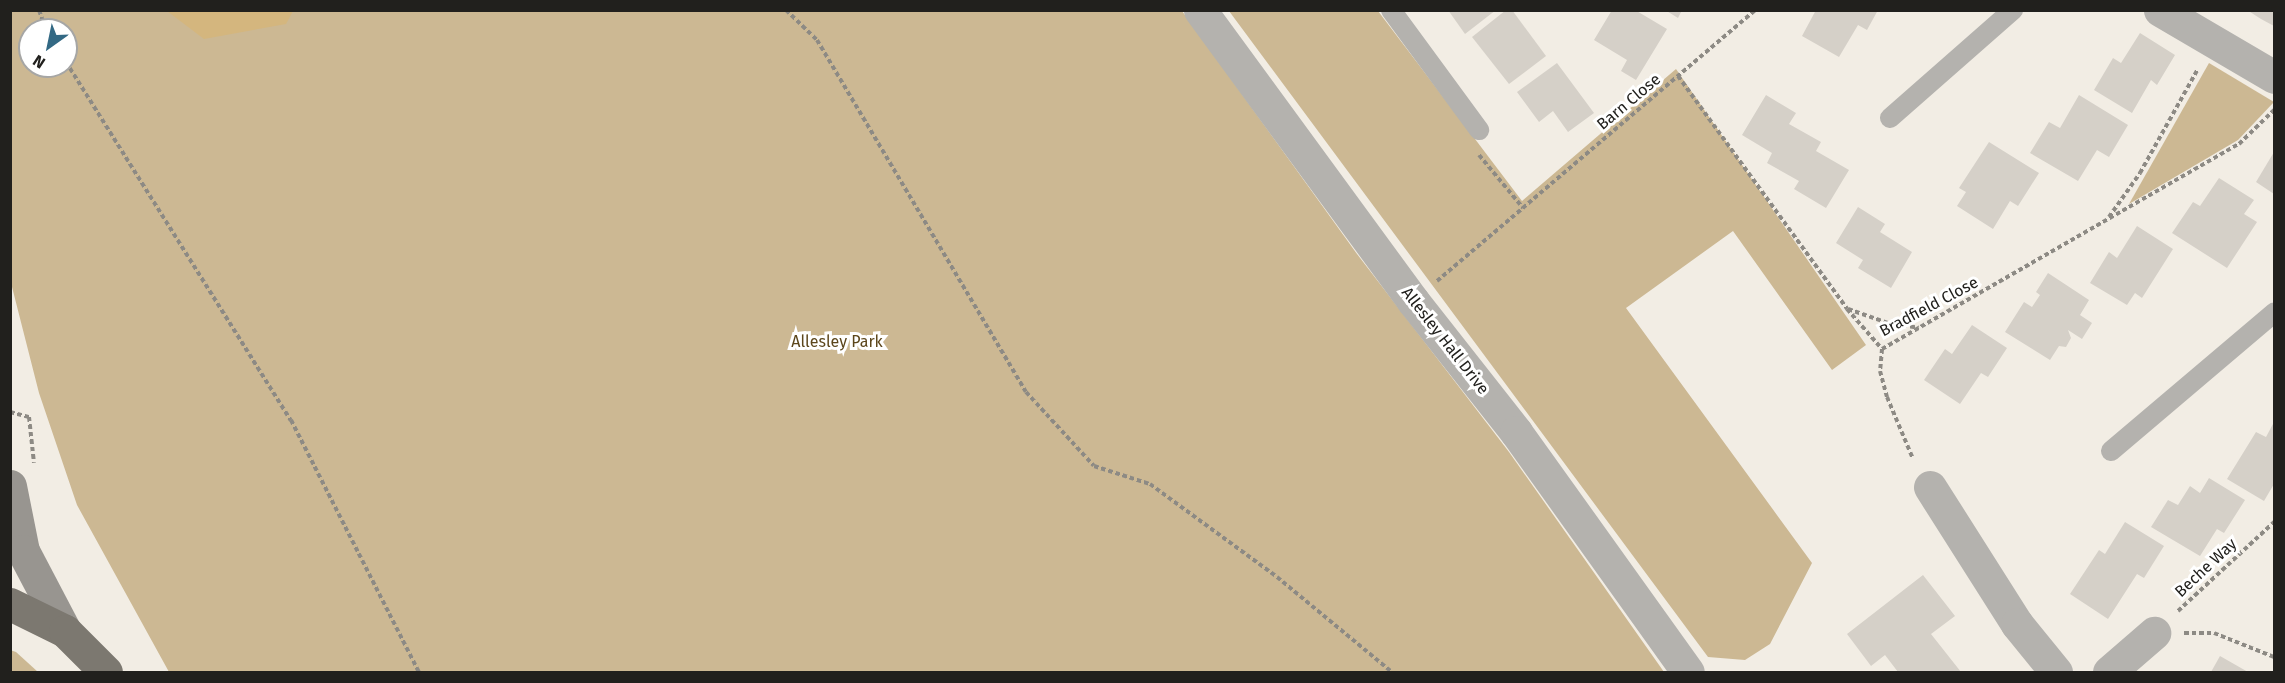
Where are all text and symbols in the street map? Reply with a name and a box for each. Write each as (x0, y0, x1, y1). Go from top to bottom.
north arrow (18, 18, 78, 78)
text: N (29, 51, 49, 73)
street label: Barn Close (1593, 70, 1665, 134)
street label: Bradfield Close (1876, 273, 1982, 341)
street label: Allesley Hall Drive (1397, 284, 1493, 398)
park label: Allesley Park (791, 332, 883, 352)
street label: Beche Way (2171, 535, 2241, 601)

